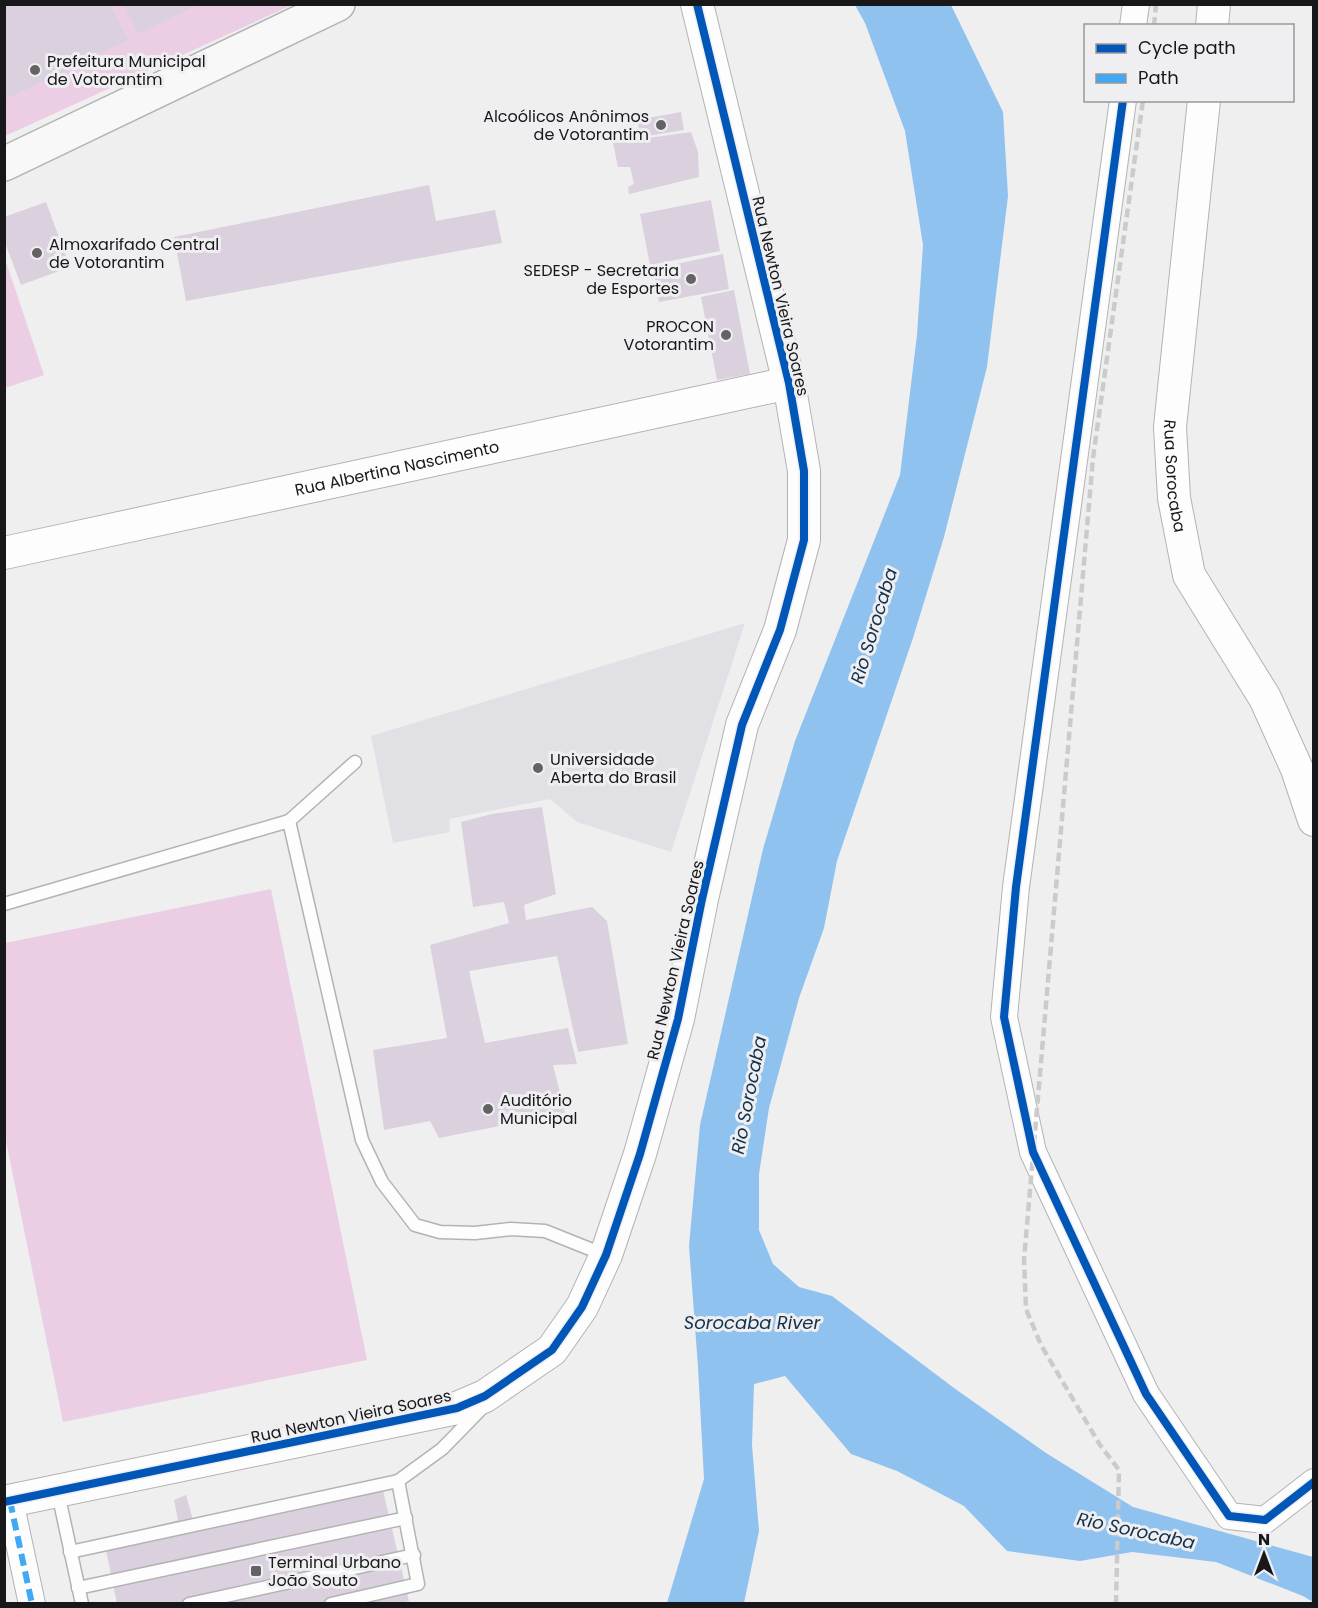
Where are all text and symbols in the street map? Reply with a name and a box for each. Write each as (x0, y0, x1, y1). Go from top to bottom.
legend (1084, 24, 1294, 102)
text: Cycle path (1138, 35, 1236, 60)
place label: Prefeitura Municipal de Votorantim (47, 50, 206, 91)
marker: Prefeitura Municipal de Votorantim (28, 63, 42, 77)
text: Path (1138, 65, 1179, 90)
place label: Alcoólicos Anônimos de Votorantim (483, 105, 649, 146)
marker: Alcoólicos Anônimos de Votorantim (654, 118, 668, 132)
street label: Rua Newton Vieira Soares (746, 194, 815, 398)
place label: Almoxarifado Central de Votorantim (49, 233, 219, 274)
marker: Almoxarifado Central de Votorantim (30, 246, 44, 260)
place label: SEDESP - Secretaria de Esportes (524, 259, 679, 300)
marker: SEDESP - Secretaria de Esportes (684, 272, 698, 286)
place label: PROCON Votorantim (624, 315, 714, 356)
marker: PROCON Votorantim (719, 328, 733, 342)
street label: Rua Sorocaba (1158, 418, 1191, 534)
street label: Rua Albertina Nascimento (293, 435, 501, 502)
water label: Rio Sorocaba (844, 565, 903, 687)
place label: Universidade Aberta do Brasil (550, 748, 677, 789)
marker: Universidade Aberta do Brasil (531, 761, 545, 775)
street label: Rua Newton Vieira Soares (641, 858, 710, 1062)
water label: Rio Sorocaba (725, 1034, 772, 1156)
place label: Auditório Municipal (500, 1089, 577, 1130)
marker: Auditório Municipal (481, 1102, 495, 1116)
water label: Sorocaba River (684, 1310, 821, 1335)
street label: Rua Newton Vieira Soares (249, 1384, 453, 1449)
water label: Rio Sorocaba (1075, 1506, 1197, 1555)
north arrow (1234, 1524, 1294, 1584)
text: N (1258, 1528, 1270, 1551)
place label: Terminal Urbano João Souto (268, 1551, 401, 1592)
marker: Terminal Urbano João Souto (249, 1564, 263, 1578)

